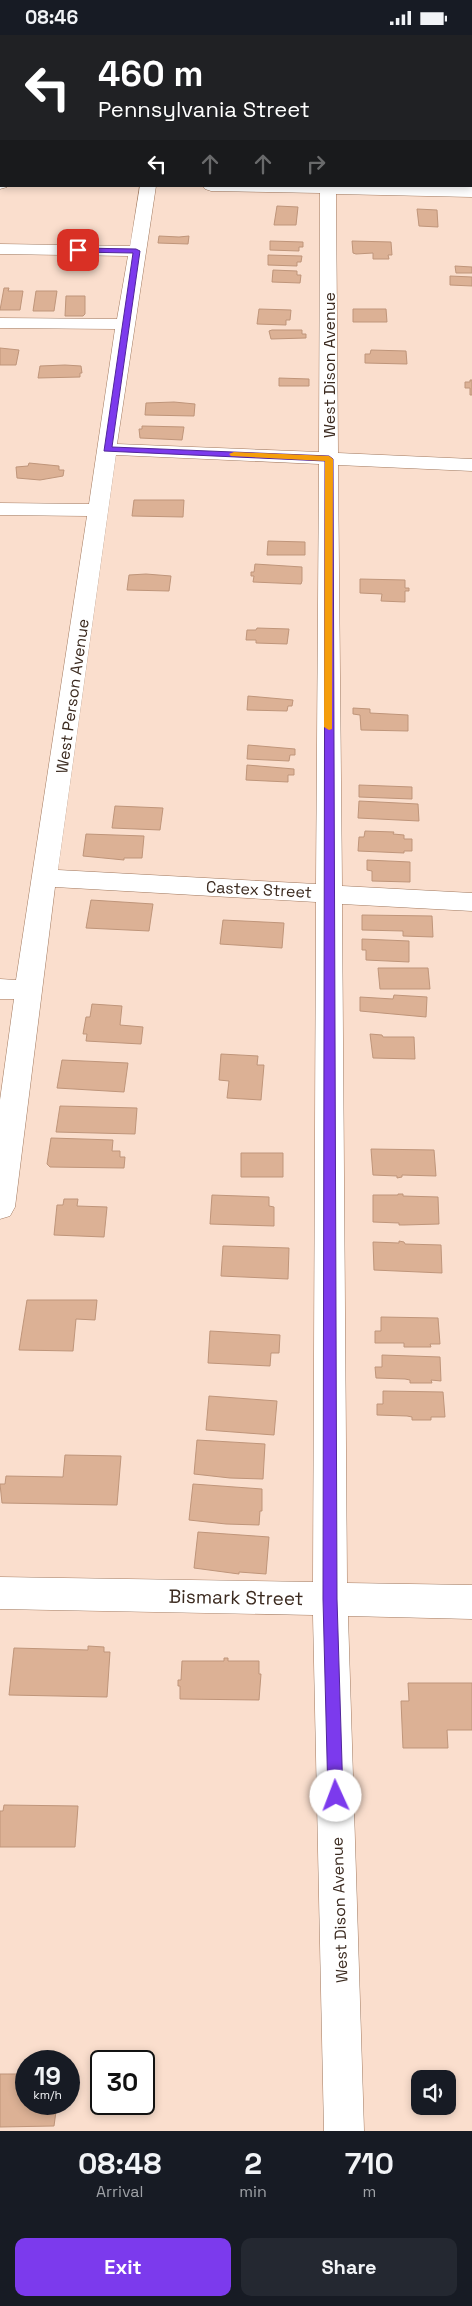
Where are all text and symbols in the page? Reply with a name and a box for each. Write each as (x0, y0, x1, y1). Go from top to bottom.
text: 08:46 (25, 5, 78, 30)
text: 460 m (98, 52, 203, 96)
icon: left (15, 55, 80, 120)
text: Pennsylvania Street (98, 95, 310, 123)
icon: left (143, 150, 171, 178)
icon: ahead (196, 150, 224, 178)
icon: ahead (249, 150, 277, 178)
icon: right (302, 150, 330, 178)
pin (57, 229, 99, 271)
icon: arrive (64, 236, 92, 264)
street label: West Dison Avenue (319, 292, 340, 438)
street label: West Person Avenue (51, 617, 94, 775)
street label: Castex Street (205, 876, 313, 903)
street label: Bismark Street (168, 1584, 304, 1611)
position arrow (309, 1769, 361, 1821)
street label: West Dison Avenue (326, 1837, 353, 1983)
speed limit sign: 30 (90, 2050, 155, 2115)
text: 19 (34, 2060, 61, 2092)
map controls (411, 2070, 456, 2115)
button: sound (411, 2070, 456, 2115)
text: km/h (33, 2087, 62, 2103)
text: 08:48 (78, 2144, 161, 2183)
text: 2 (244, 2144, 262, 2183)
text: 710 (345, 2144, 394, 2183)
text: Arrival (96, 2181, 143, 2202)
text: min (239, 2181, 267, 2202)
text: m (363, 2181, 376, 2202)
button: Exit (15, 2238, 231, 2296)
button: Share (241, 2238, 457, 2296)

